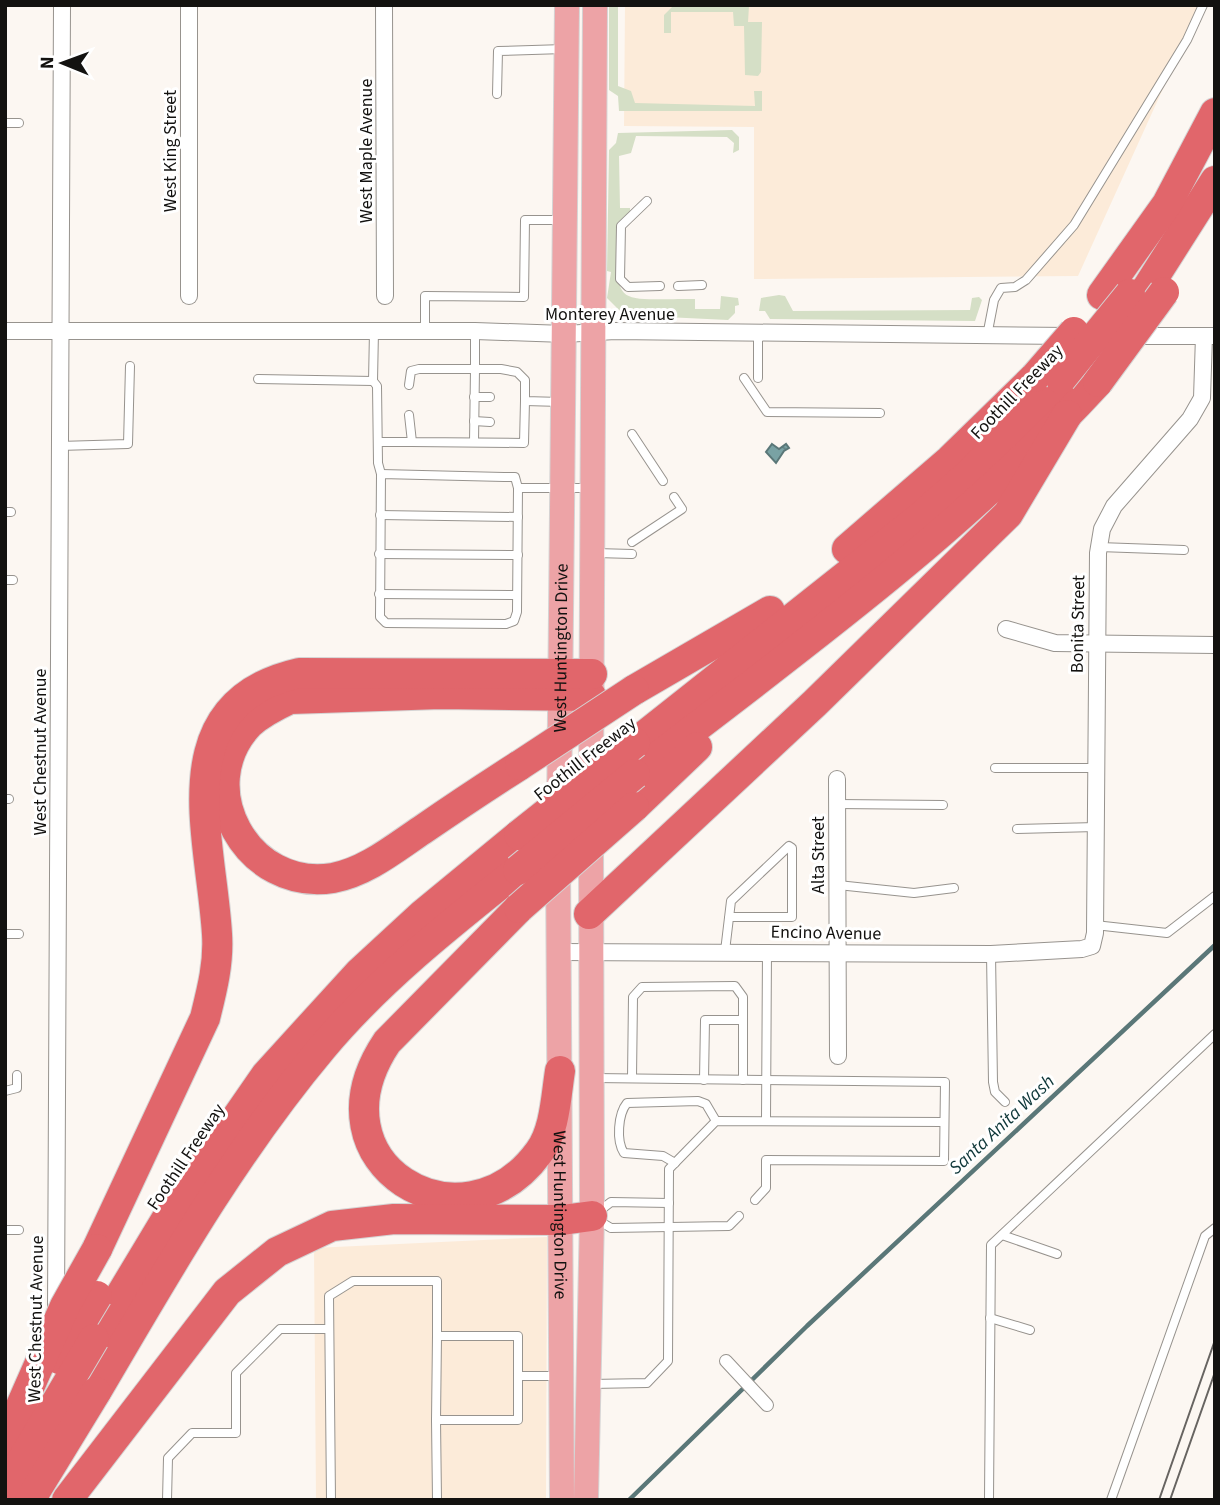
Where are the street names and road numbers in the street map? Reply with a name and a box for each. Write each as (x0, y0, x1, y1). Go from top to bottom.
street label: West Maple Avenue (354, 79, 379, 223)
street label: West King Street (158, 90, 183, 212)
street label: Monterey Avenue (545, 302, 675, 327)
street label: Foothill Freeway (965, 338, 1069, 445)
street label: West Huntington Drive (547, 563, 574, 733)
street label: Bonita Street (1065, 575, 1091, 673)
street label: West Chestnut Avenue (28, 668, 53, 836)
street label: Foothill Freeway (529, 711, 642, 807)
street label: Alta Street (806, 816, 831, 894)
street label: Encino Avenue (770, 920, 882, 946)
street label: Foothill Freeway (141, 1098, 231, 1215)
street label: West Huntington Drive (547, 1130, 573, 1300)
street label: West Chestnut Avenue (22, 1235, 50, 1403)

